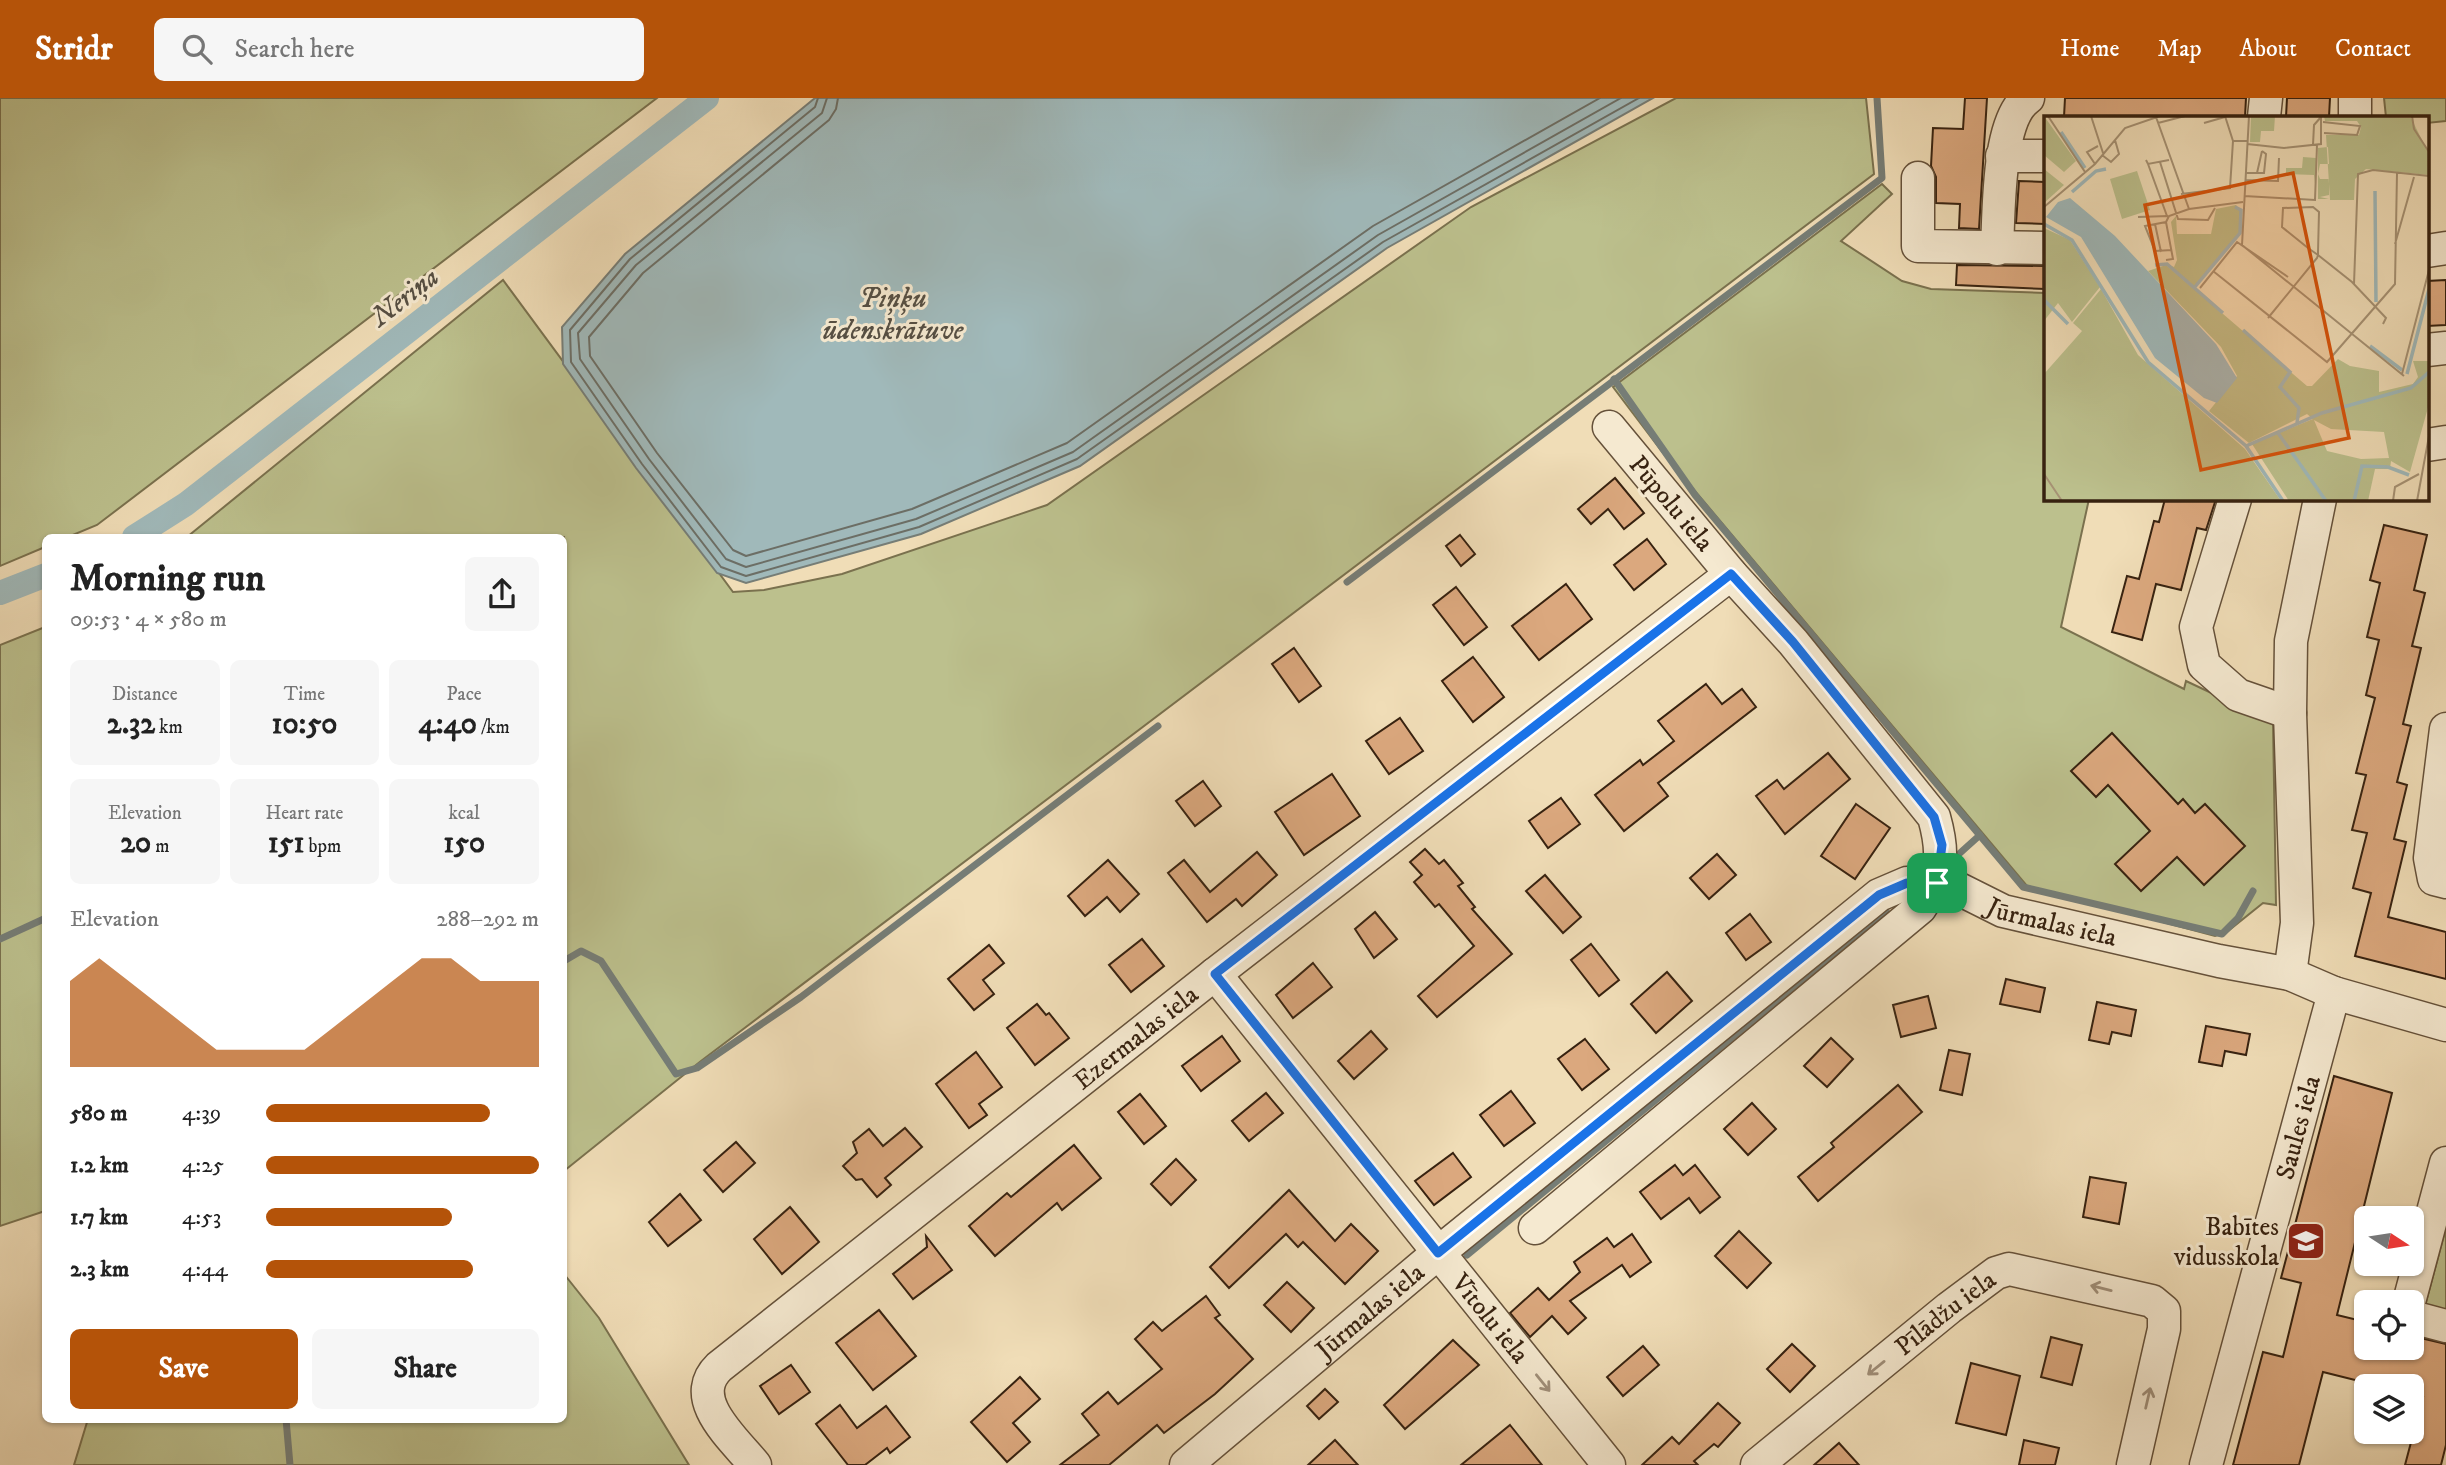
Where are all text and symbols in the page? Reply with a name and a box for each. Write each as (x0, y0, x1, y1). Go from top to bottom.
search box (154, 18, 644, 81)
text: Stridr (35, 29, 112, 70)
icon: search (178, 30, 216, 68)
text: Search here (234, 33, 355, 66)
text: Home (2060, 34, 2119, 64)
text: Map (2157, 34, 2202, 64)
text: About (2240, 34, 2297, 64)
text: Contact (2335, 34, 2411, 64)
inset map (2044, 116, 2428, 500)
water label: Neriņa (362, 260, 446, 336)
water label: Piņķu ūdenskrātuve (823, 281, 965, 348)
street label: Pūpolu iela (1621, 449, 1721, 559)
text: Morning run (70, 555, 265, 603)
button: share (465, 557, 539, 631)
text: 09:53 · 4 × 580 m (70, 605, 227, 634)
text: Distance (112, 683, 178, 706)
text: Time (284, 683, 325, 706)
text: Pace (447, 683, 482, 706)
text: 2.32 (107, 706, 155, 743)
text: 10:50 (272, 706, 337, 743)
text: 4:40 (418, 706, 477, 743)
text: km (155, 716, 183, 739)
text: /km (477, 716, 510, 739)
text: Elevation (108, 802, 182, 825)
text: Heart rate (266, 802, 343, 825)
text: kcal (449, 802, 480, 825)
text: 20 (120, 825, 151, 862)
text: 151 (268, 825, 304, 862)
text: 150 (443, 825, 485, 862)
text: m (151, 835, 169, 858)
text: bpm (304, 835, 341, 858)
pin (1907, 853, 1967, 913)
icon: arrive (1918, 864, 1956, 902)
street label: Jūrmalas iela (1979, 890, 2120, 955)
text: Elevation (70, 905, 159, 934)
text: 288–292 m (436, 905, 539, 934)
street label: Ezermalas iela (1067, 979, 1205, 1098)
street label: Saules iela (2269, 1072, 2329, 1183)
text: 580 m (70, 1099, 127, 1128)
text: 4:39 (182, 1099, 221, 1128)
text: 1.2 km (70, 1151, 129, 1180)
text: 4:25 (182, 1151, 224, 1180)
text: 1.7 km (70, 1203, 128, 1232)
text: 4:53 (182, 1203, 221, 1232)
north arrow (2354, 1206, 2424, 1276)
map controls (2354, 1206, 2424, 1444)
place label: Babītes vidusskola (2173, 1211, 2279, 1274)
school or university icon: Babītes vidusskola (2285, 1220, 2327, 1262)
text: 2.3 km (70, 1255, 129, 1284)
text: 4:44 (182, 1255, 228, 1284)
street label: Jūrmalas iela (1308, 1256, 1432, 1368)
street label: Pīlādžu iela (1889, 1264, 2003, 1364)
street label: Vītolu iela (1443, 1266, 1536, 1371)
one-way arrow (2090, 1281, 2112, 1294)
button: locate (2354, 1290, 2424, 1360)
button: Save (70, 1329, 298, 1409)
button: Share (312, 1329, 539, 1409)
one-way arrow (1867, 1360, 1885, 1376)
one-way arrow (1535, 1373, 1550, 1391)
button: layers (2354, 1374, 2424, 1444)
one-way arrow (2143, 1388, 2156, 1410)

